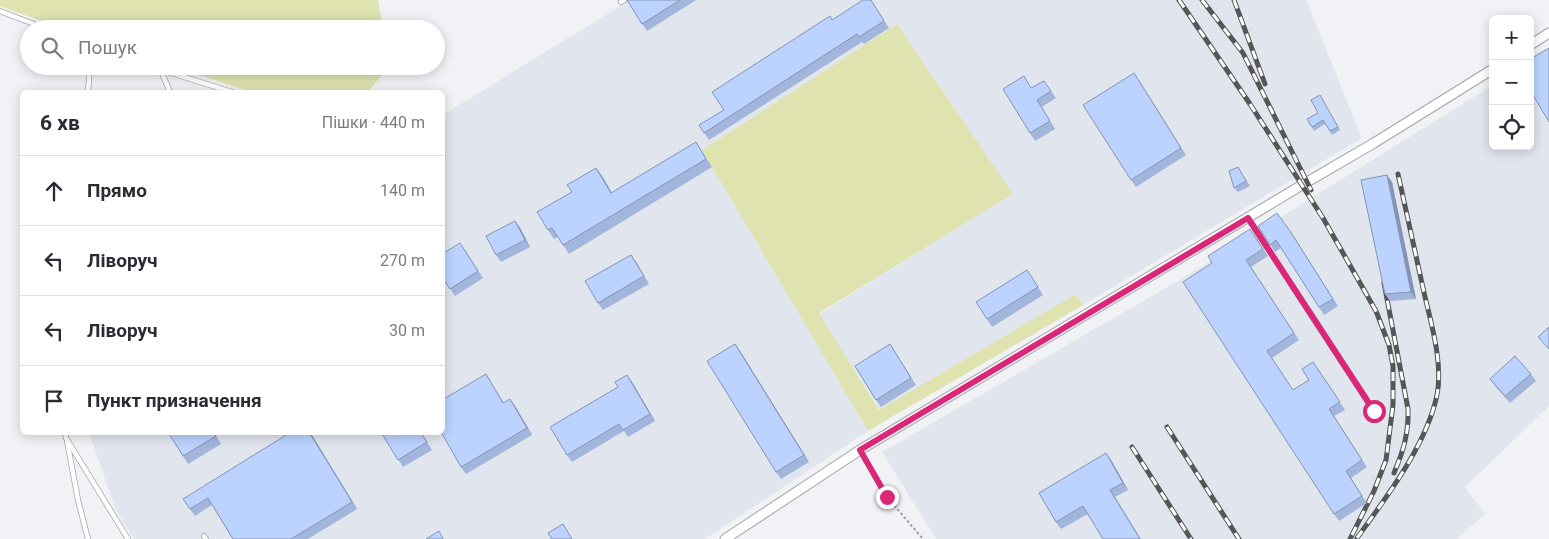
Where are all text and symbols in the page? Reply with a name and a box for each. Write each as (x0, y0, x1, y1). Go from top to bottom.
map controls (1489, 15, 1534, 150)
button: + (1489, 15, 1534, 60)
search box (20, 20, 445, 75)
icon: search (38, 34, 66, 62)
text: Пошук (78, 36, 137, 59)
button: − (1489, 60, 1534, 105)
button: locate (1489, 105, 1534, 150)
text: 6 хв (40, 111, 80, 135)
text: Пішки · 440 m (322, 113, 425, 132)
icon: ahead (40, 177, 68, 205)
text: Прямо (87, 179, 147, 202)
text: 140 m (380, 181, 425, 200)
icon: left (40, 247, 68, 275)
text: Ліворуч (87, 249, 158, 272)
text: 270 m (380, 251, 425, 270)
icon: left (40, 317, 68, 345)
text: Ліворуч (87, 319, 158, 342)
text: 30 m (389, 321, 425, 340)
icon: arrive (40, 387, 68, 415)
text: Пункт призначення (87, 389, 262, 412)
route start (1363, 400, 1386, 423)
route end (876, 486, 899, 509)

